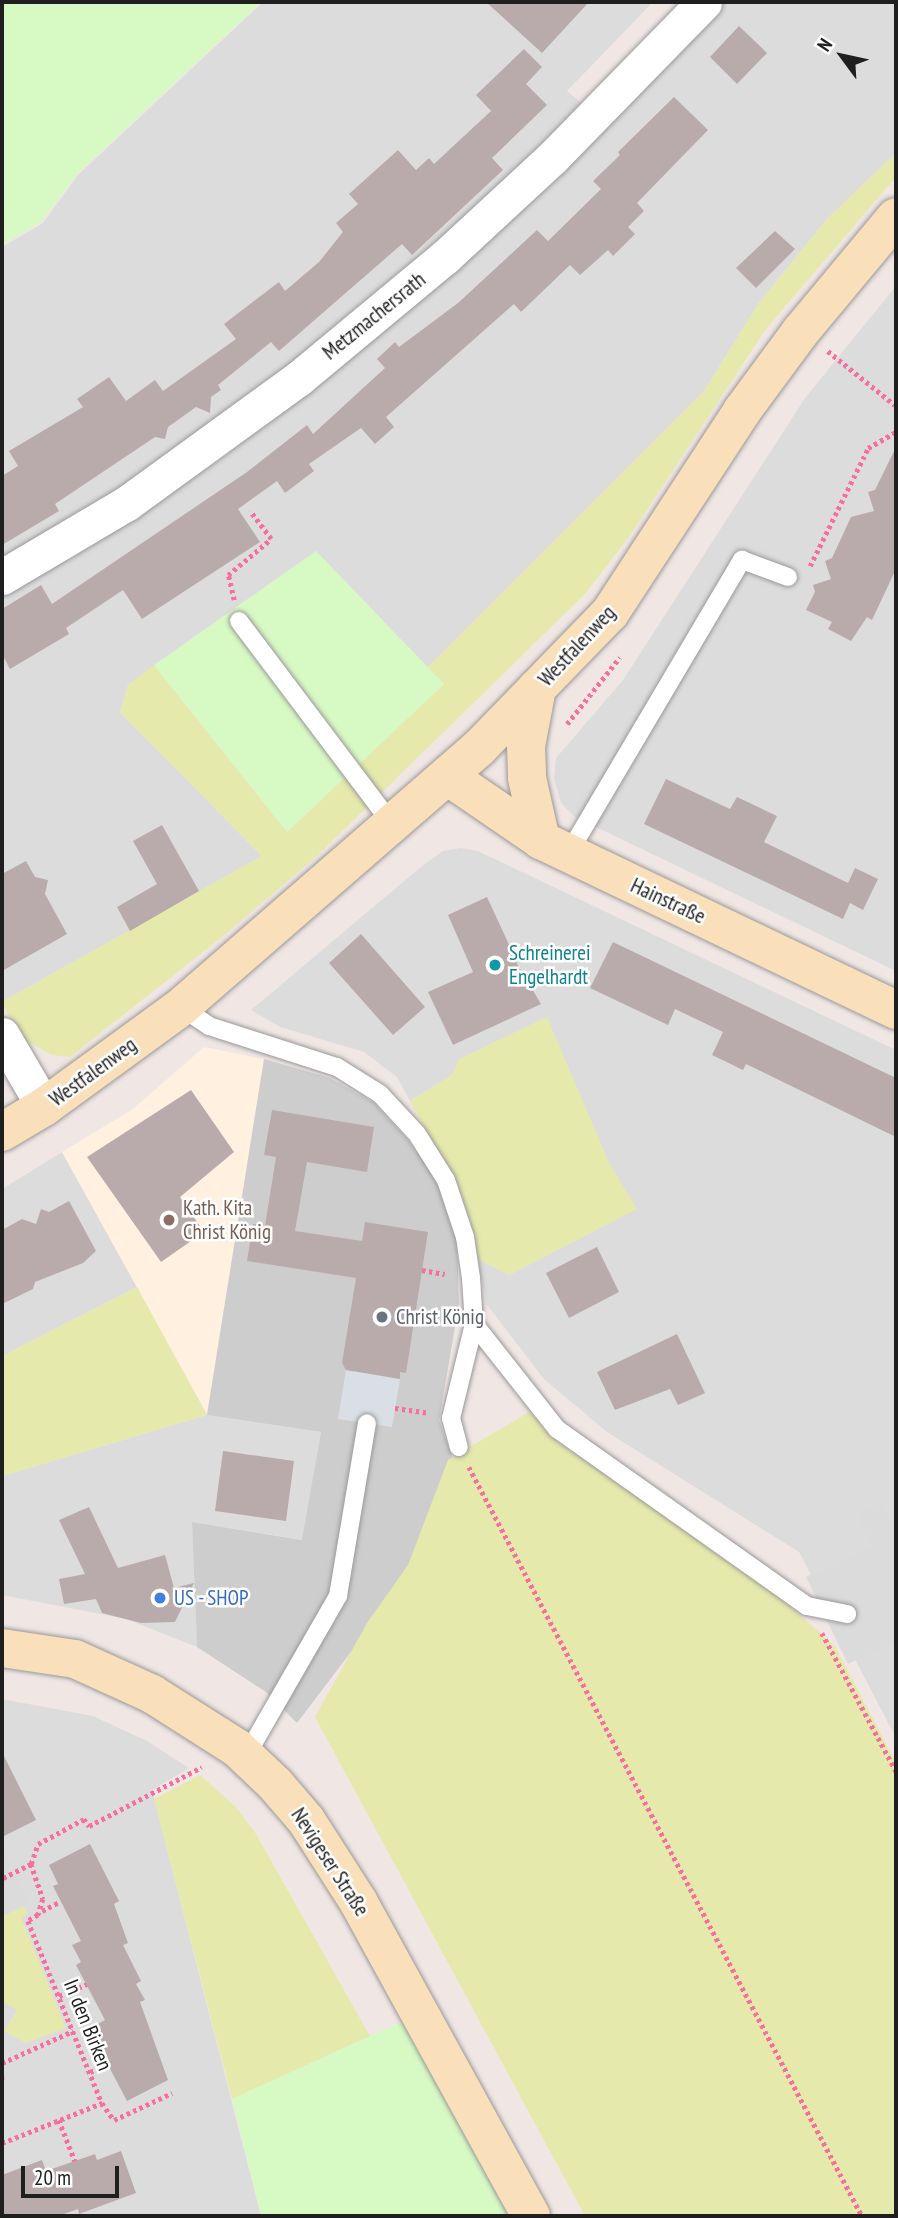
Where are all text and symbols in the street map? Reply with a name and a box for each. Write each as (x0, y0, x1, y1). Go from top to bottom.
north arrow (807, 21, 877, 91)
text: N (812, 34, 837, 55)
street label: Metzmachersrath (318, 267, 430, 365)
street label: Westfalenweg (533, 600, 621, 692)
street label: Hainstraße (627, 873, 709, 929)
place label: Schreinerei Engelhardt (509, 940, 591, 990)
marker: Schreinerei Engelhardt (487, 957, 503, 973)
street label: Westfalenweg (45, 1032, 141, 1112)
place label: Kath. Kita Christ König (183, 1195, 271, 1245)
marker: Kath. Kita Christ König (161, 1212, 177, 1228)
place label: Christ König (396, 1304, 484, 1330)
marker: Christ König (374, 1309, 390, 1325)
place label: US - SHOP (174, 1585, 250, 1611)
marker: US - SHOP (152, 1590, 168, 1606)
street label: Nevigeser Straße (286, 1803, 374, 1921)
street label: In den Birken (58, 1976, 118, 2074)
scale bar (24, 2152, 122, 2196)
text: 20 m (34, 2164, 71, 2191)

